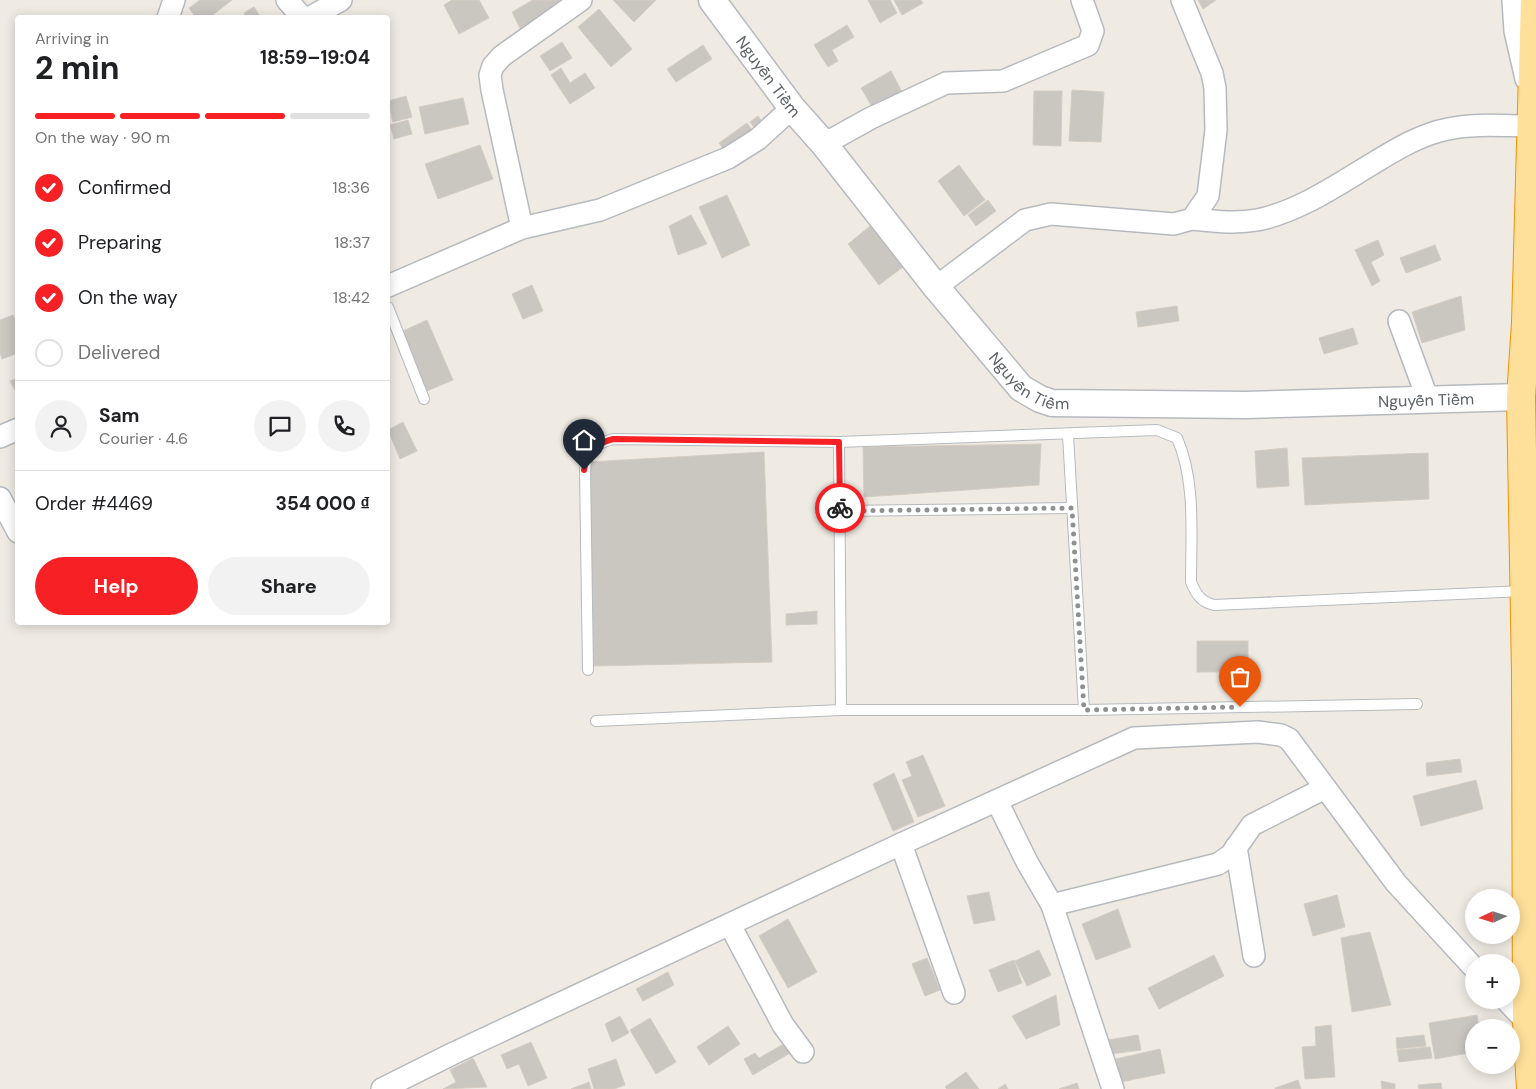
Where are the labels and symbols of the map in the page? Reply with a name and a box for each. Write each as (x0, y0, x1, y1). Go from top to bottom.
street label: Nguyễn Tiềm (731, 32, 805, 122)
street label: Nguyễn Tiềm (984, 348, 1069, 414)
street label: Nguyễn Tiềm (1378, 388, 1474, 412)
pin (563, 419, 605, 470)
courier (815, 483, 865, 533)
pin (1219, 656, 1261, 707)
north arrow (1465, 889, 1520, 944)

